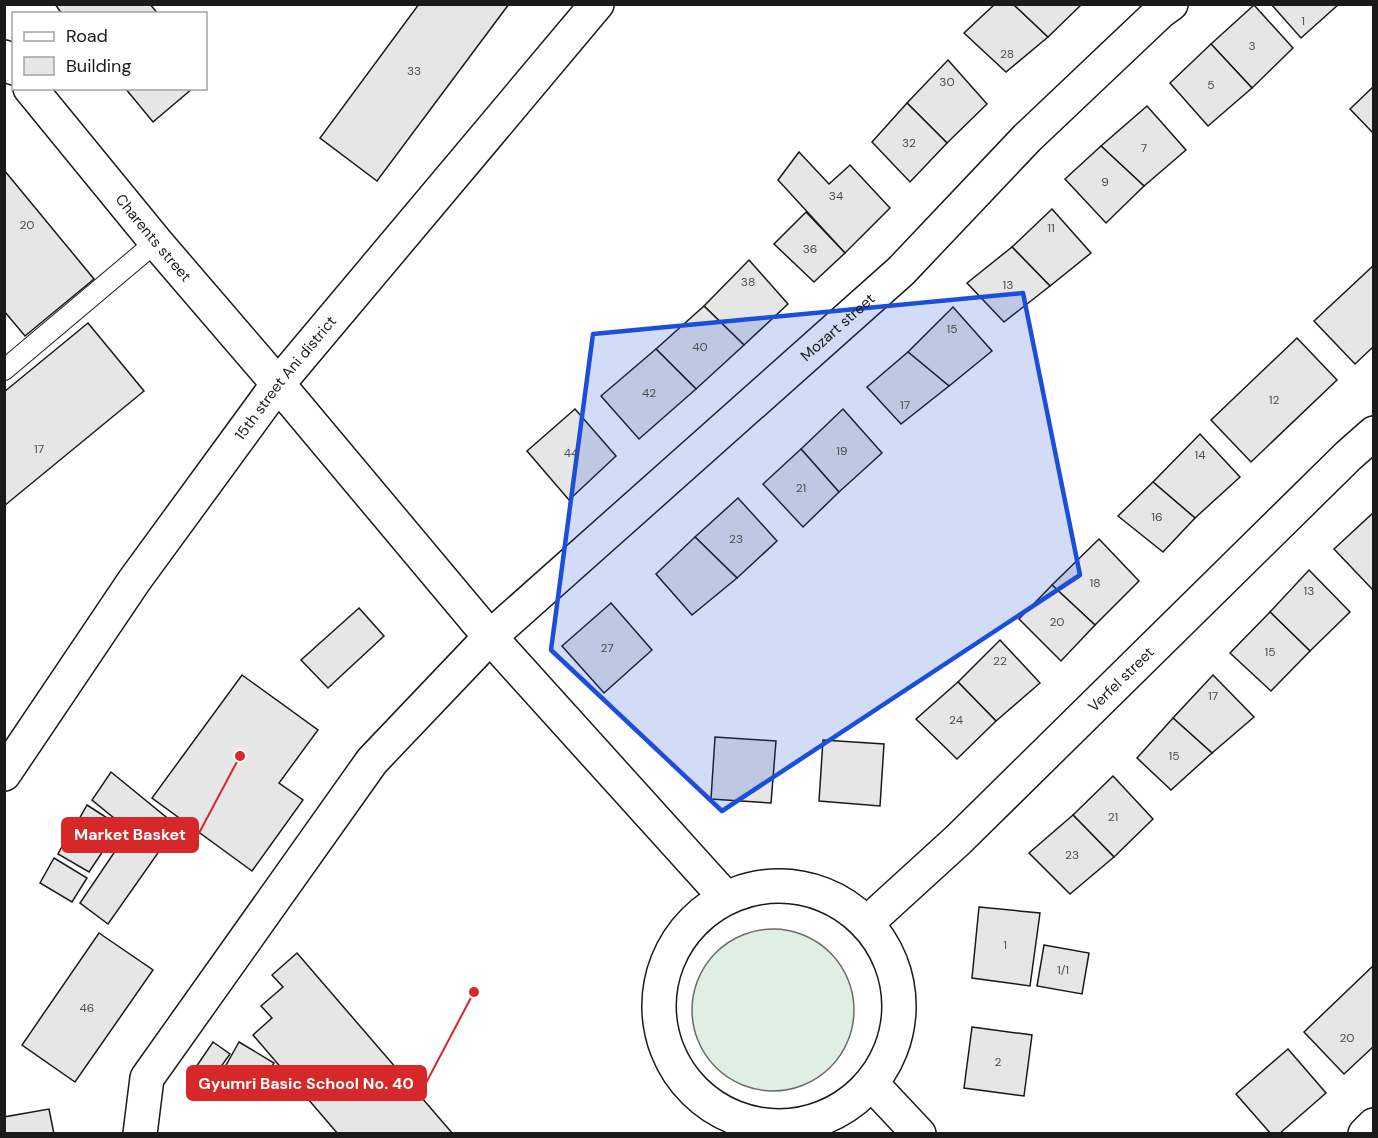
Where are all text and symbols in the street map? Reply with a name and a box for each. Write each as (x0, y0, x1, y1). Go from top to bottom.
legend (12, 12, 207, 90)
house number: 1 (1301, 13, 1305, 29)
text: Road (66, 24, 108, 48)
house number: 3 (1248, 38, 1256, 54)
house number: 28 (1000, 46, 1014, 62)
text: Building (66, 54, 131, 78)
house number: 33 (407, 63, 421, 79)
house number: 30 (939, 74, 955, 90)
house number: 5 (1207, 77, 1215, 93)
house number: 32 (902, 135, 916, 151)
house number: 7 (1141, 140, 1147, 156)
house number: 9 (1101, 174, 1109, 190)
house number: 34 (829, 188, 843, 204)
street label: Charents street (111, 190, 196, 286)
house number: 20 (19, 217, 35, 233)
house number: 11 (1047, 220, 1055, 236)
house number: 36 (803, 241, 817, 257)
house number: 38 (741, 274, 755, 290)
house number: 13 (1003, 277, 1013, 293)
street label: Mozart street (796, 289, 879, 366)
street label: 15th street Ani district (230, 312, 341, 444)
house number: 15 (946, 321, 958, 337)
house number: 40 (692, 339, 708, 355)
house number: 42 (642, 385, 656, 401)
house number: 12 (1269, 392, 1279, 408)
house number: 17 (900, 397, 910, 413)
house number: 17 (34, 441, 44, 457)
house number: 19 (836, 443, 848, 459)
house number: 44 (564, 445, 578, 461)
house number: 14 (1194, 447, 1206, 463)
house number: 21 (796, 480, 806, 496)
house number: 16 (1151, 509, 1163, 525)
house number: 23 (729, 531, 743, 547)
house number: 18 (1089, 575, 1101, 591)
house number: 13 (1304, 583, 1314, 599)
house number: 20 (1049, 614, 1065, 630)
house number: 27 (600, 640, 614, 656)
street label: Verfel street (1084, 642, 1158, 716)
house number: 15 (1264, 644, 1276, 660)
house number: 22 (993, 653, 1007, 669)
house number: 17 (1208, 688, 1218, 704)
house number: 24 (949, 712, 963, 728)
house number: 15 (1168, 748, 1180, 764)
house number: 21 (1108, 809, 1118, 825)
callout: Market Basket (62, 818, 198, 852)
text: Market Basket (74, 824, 186, 845)
house number: 23 (1065, 847, 1079, 863)
house number: 1 (1003, 937, 1007, 953)
house number: 1/1 (1057, 962, 1069, 978)
house number: 46 (80, 1000, 94, 1016)
house number: 20 (1339, 1030, 1355, 1046)
house number: 2 (995, 1054, 1002, 1070)
callout: Gyumri Basic School No. 40 (187, 1066, 426, 1100)
text: Gyumri Basic School No. 40 (198, 1073, 414, 1094)

